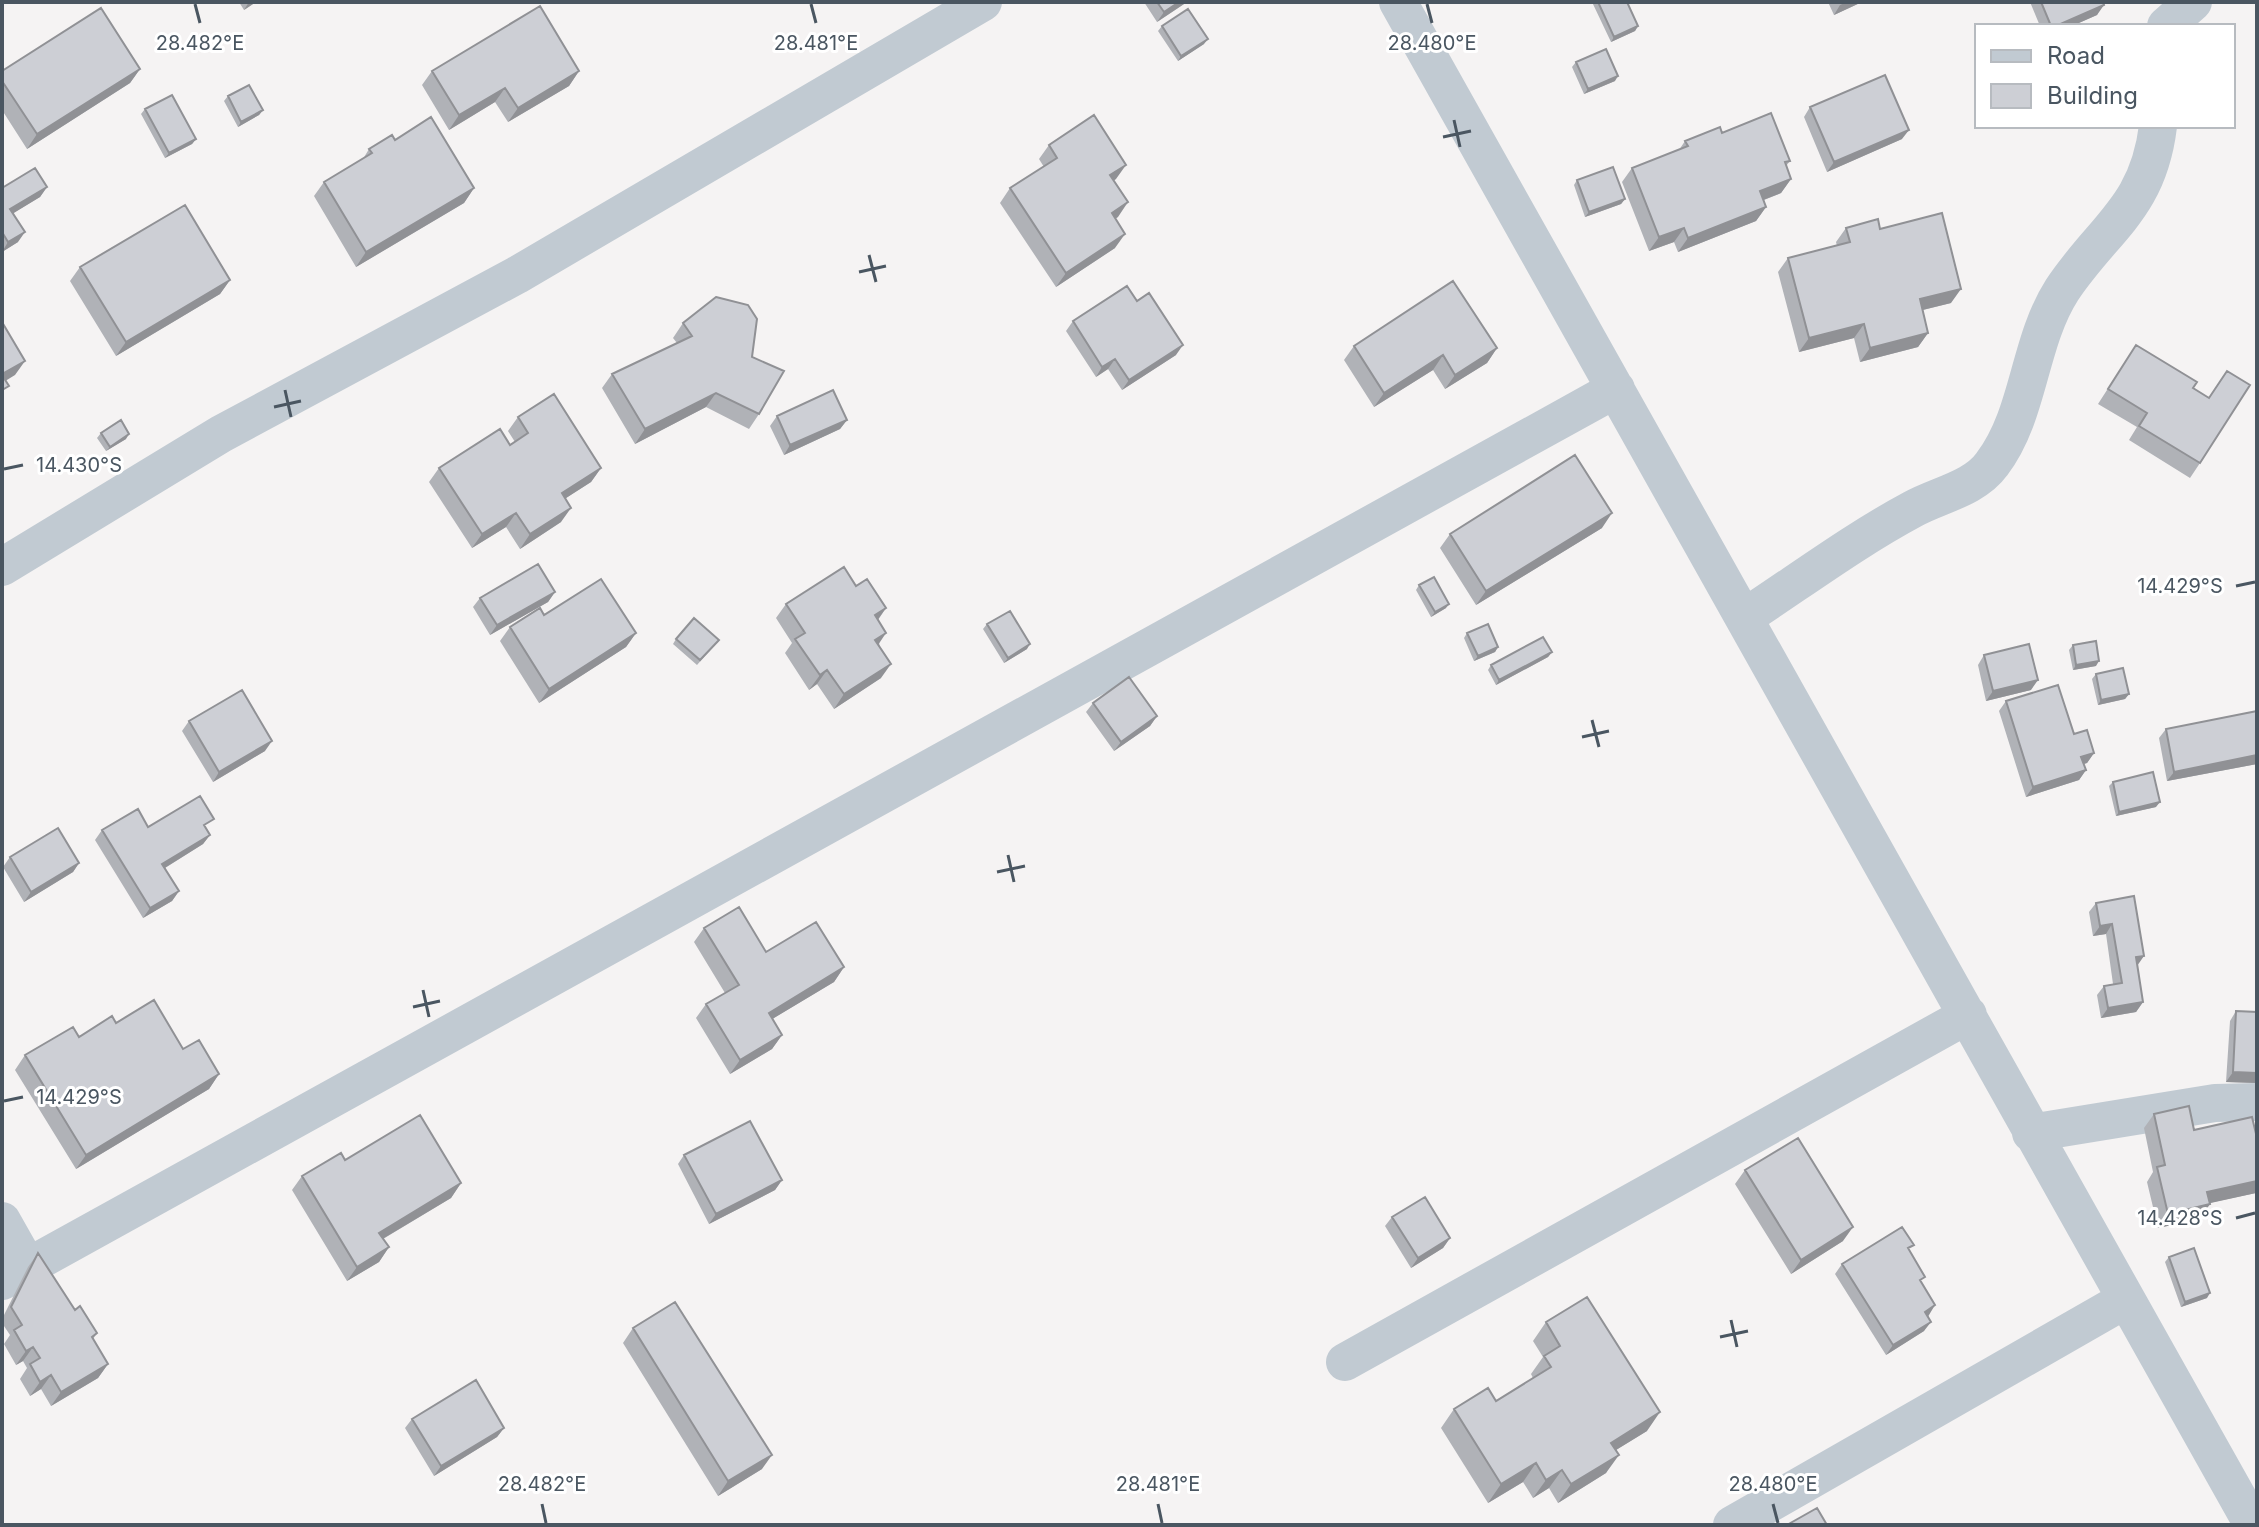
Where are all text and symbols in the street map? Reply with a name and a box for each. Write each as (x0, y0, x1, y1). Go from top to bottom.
legend (1975, 24, 2235, 128)
text: 28.482°E (156, 31, 244, 55)
text: 28.481°E (774, 31, 858, 55)
text: 28.480°E (1388, 31, 1476, 55)
text: Road (2047, 41, 2105, 70)
text: Building (2047, 81, 2138, 110)
text: 14.430°S (36, 453, 122, 477)
text: 14.429°S (2137, 574, 2223, 598)
text: 14.429°S (36, 1085, 122, 1109)
text: 14.428°S (2137, 1206, 2223, 1230)
text: 28.482°E (498, 1472, 586, 1496)
text: 28.481°E (1116, 1472, 1200, 1496)
text: 28.480°E (1729, 1472, 1817, 1496)

